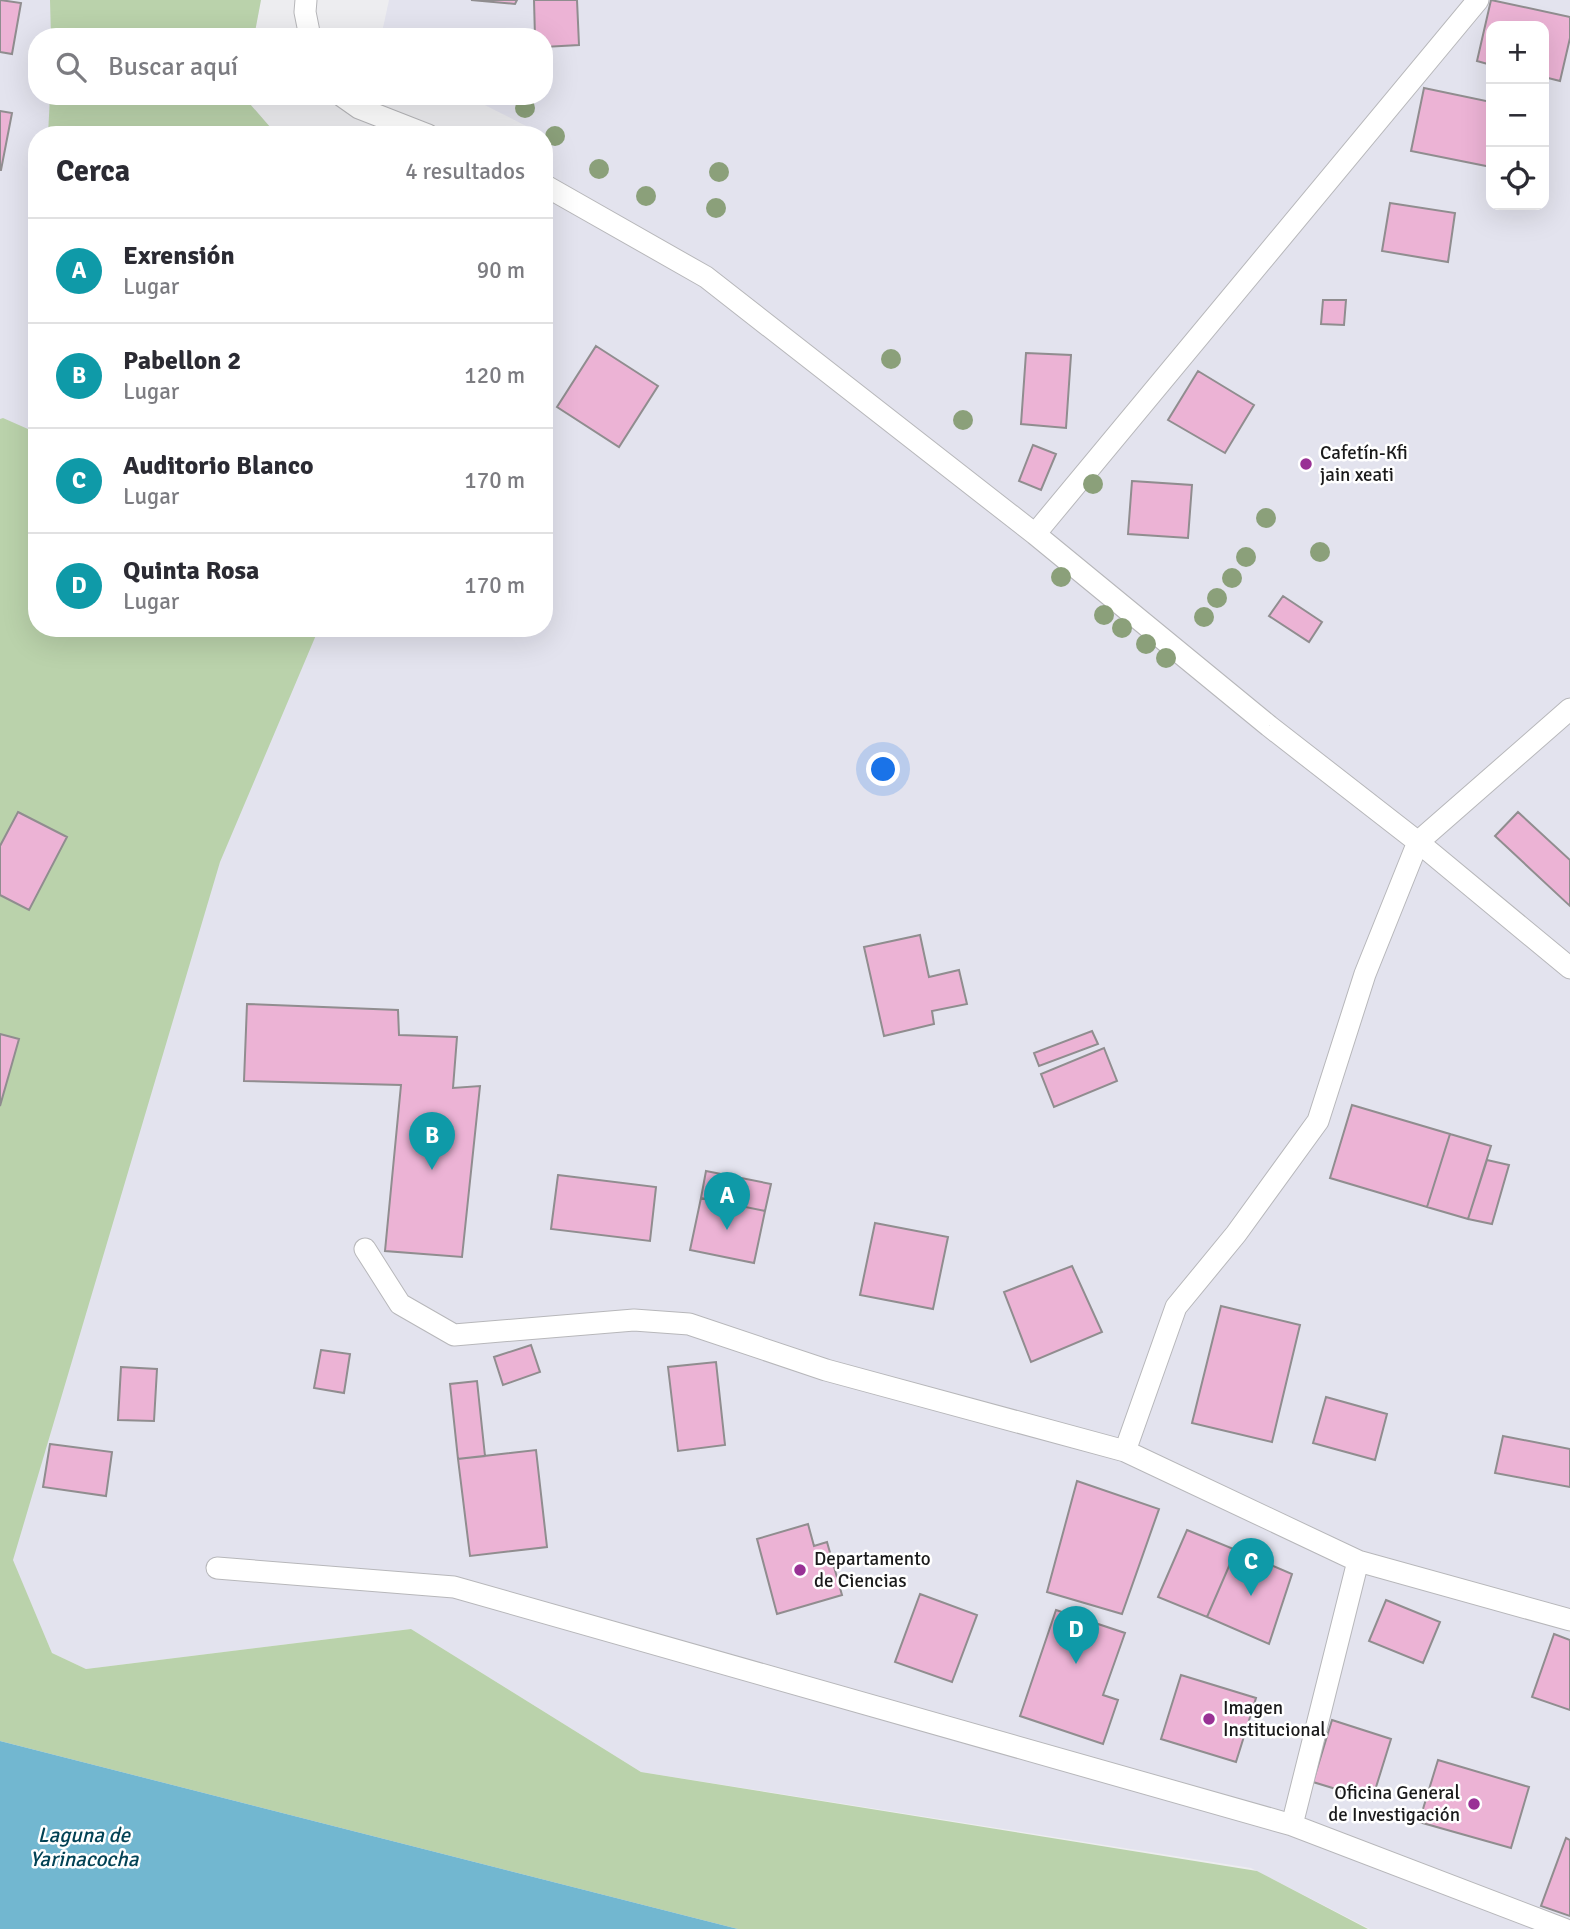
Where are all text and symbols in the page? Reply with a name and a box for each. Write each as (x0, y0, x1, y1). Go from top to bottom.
map controls (1486, 21, 1549, 210)
button: + (1486, 21, 1549, 84)
search box (28, 28, 553, 105)
icon: search (52, 48, 90, 86)
text: Buscar aquí (108, 51, 238, 83)
button: − (1486, 84, 1549, 147)
button: locate (1486, 147, 1549, 210)
text: Cerca (56, 153, 130, 190)
text: 4 resultados (405, 157, 525, 186)
text: Exrensión (123, 240, 235, 272)
text: A (72, 256, 86, 285)
text: 90 m (477, 256, 525, 285)
text: Lugar (123, 272, 179, 301)
text: Pabellon 2 (123, 345, 241, 377)
text: B (72, 361, 86, 390)
text: 120 m (464, 361, 525, 390)
text: Lugar (123, 377, 179, 406)
place label: Cafetín-Kfi jain xeati (1320, 441, 1408, 487)
text: Auditorio Blanco (123, 450, 314, 482)
marker: Cafetín-Kfi jain xeati (1298, 456, 1314, 472)
text: C (72, 466, 86, 495)
text: 170 m (464, 466, 525, 495)
text: Lugar (123, 482, 179, 511)
text: Quinta Rosa (123, 555, 259, 587)
text: D (71, 571, 87, 600)
text: 170 m (464, 571, 525, 600)
text: Lugar (123, 587, 179, 616)
your location (866, 752, 900, 786)
pin: B (409, 1112, 455, 1170)
pin: A (704, 1172, 750, 1230)
pin: C (1228, 1538, 1274, 1596)
place label: Departamento de Ciencias (814, 1547, 931, 1593)
marker: Departamento de Ciencias (792, 1562, 808, 1578)
pin: D (1053, 1606, 1099, 1664)
place label: Imagen Institucional (1223, 1696, 1326, 1742)
marker: Imagen Institucional (1201, 1711, 1217, 1727)
place label: Oficina General de Investigación (1328, 1781, 1460, 1827)
marker: Oficina General de Investigación (1466, 1796, 1482, 1812)
water label: Laguna de Yarinacocha (30, 1822, 140, 1872)

